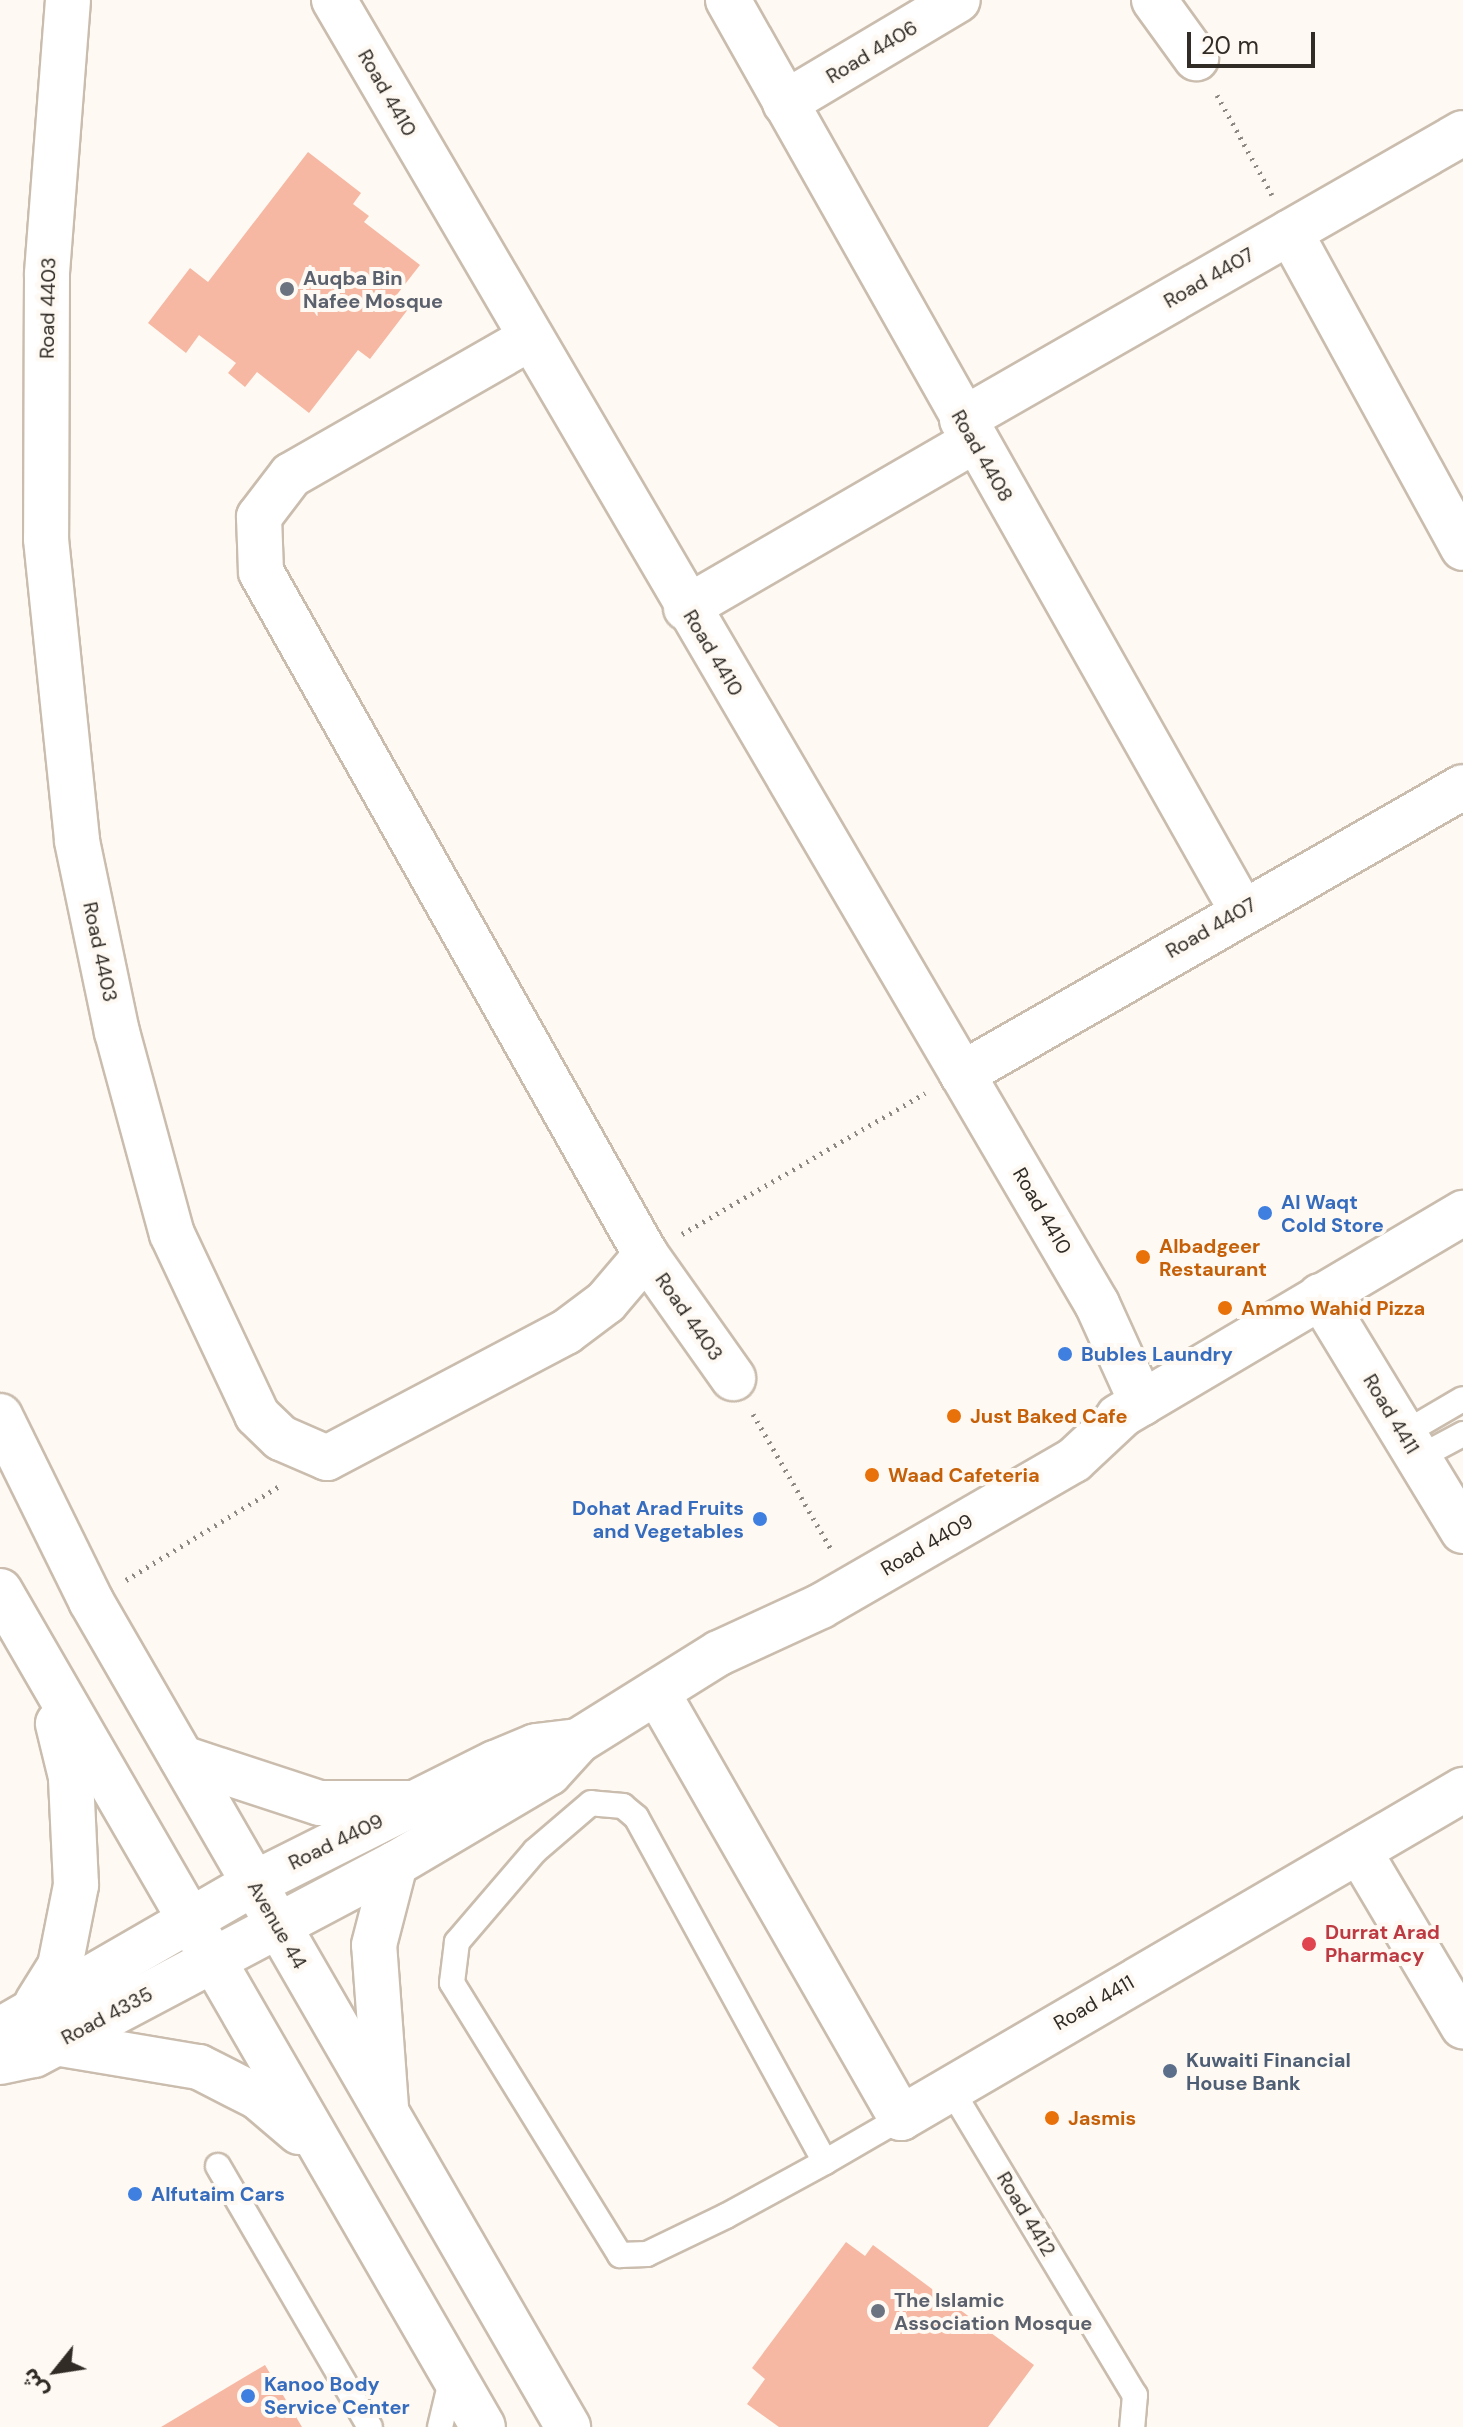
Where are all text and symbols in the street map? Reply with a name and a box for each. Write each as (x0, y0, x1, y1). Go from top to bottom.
street label: Road 4406 (822, 15, 922, 89)
scale bar (1191, 16, 1319, 66)
text: 20 m (1201, 30, 1259, 61)
street label: Road 4410 (353, 45, 421, 141)
street label: Road 4407 (1160, 243, 1258, 313)
street label: Road 4403 (35, 257, 61, 359)
place label: Auqba Bin Nafee Mosque (303, 266, 443, 313)
marker: Auqba Bin Nafee Mosque (278, 280, 296, 298)
street label: Road 4408 (946, 406, 1018, 506)
street label: Road 4410 (678, 606, 748, 700)
street label: Road 4407 (1162, 893, 1260, 963)
street label: Road 4403 (78, 900, 122, 1004)
street label: Road 4410 (1008, 1163, 1076, 1259)
place label: Al Waqt Cold Store (1281, 1190, 1384, 1237)
marker: Al Waqt Cold Store (1256, 1204, 1274, 1222)
place label: Albadgeer Restaurant (1159, 1234, 1267, 1281)
marker: Albadgeer Restaurant (1134, 1248, 1152, 1266)
street label: Road 4403 (650, 1268, 728, 1366)
place label: Ammo Wahid Pizza (1241, 1296, 1425, 1320)
marker: Ammo Wahid Pizza (1216, 1299, 1234, 1317)
place label: Bubles Laundry (1081, 1342, 1233, 1366)
marker: Bubles Laundry (1056, 1345, 1074, 1363)
street label: Road 4411 (1358, 1370, 1424, 1458)
place label: Just Baked Cafe (970, 1404, 1127, 1428)
marker: Just Baked Cafe (945, 1407, 963, 1425)
place label: Waad Cafeteria (888, 1463, 1040, 1487)
marker: Waad Cafeteria (863, 1466, 881, 1484)
place label: Dohat Arad Fruits and Vegetables (572, 1496, 744, 1543)
street label: Road 4409 (877, 1509, 977, 1581)
marker: Dohat Arad Fruits and Vegetables (751, 1510, 769, 1528)
street label: Road 4409 (285, 1809, 387, 1875)
street label: Avenue 44 (242, 1877, 312, 1973)
place label: Durrat Arad Pharmacy (1325, 1920, 1440, 1967)
marker: Durrat Arad Pharmacy (1300, 1935, 1318, 1953)
street label: Road 4411 (1050, 1970, 1138, 2036)
street label: Road 4335 (57, 1982, 157, 2050)
place label: Kuwaiti Financial House Bank (1186, 2048, 1351, 2095)
marker: Kuwaiti Financial House Bank (1161, 2062, 1179, 2080)
place label: Jasmis (1068, 2106, 1136, 2130)
marker: Jasmis (1043, 2109, 1061, 2127)
street label: Road 4412 (992, 2168, 1060, 2260)
place label: Alfutaim Cars (151, 2182, 285, 2206)
marker: Alfutaim Cars (126, 2185, 144, 2203)
place label: The Islamic Association Mosque (894, 2288, 1092, 2335)
marker: The Islamic Association Mosque (869, 2302, 887, 2320)
north arrow (16, 2331, 96, 2411)
text: ش (15, 2363, 55, 2404)
place label: Kanoo Body Service Center (264, 2372, 410, 2419)
marker: Kanoo Body Service Center (239, 2387, 257, 2405)

